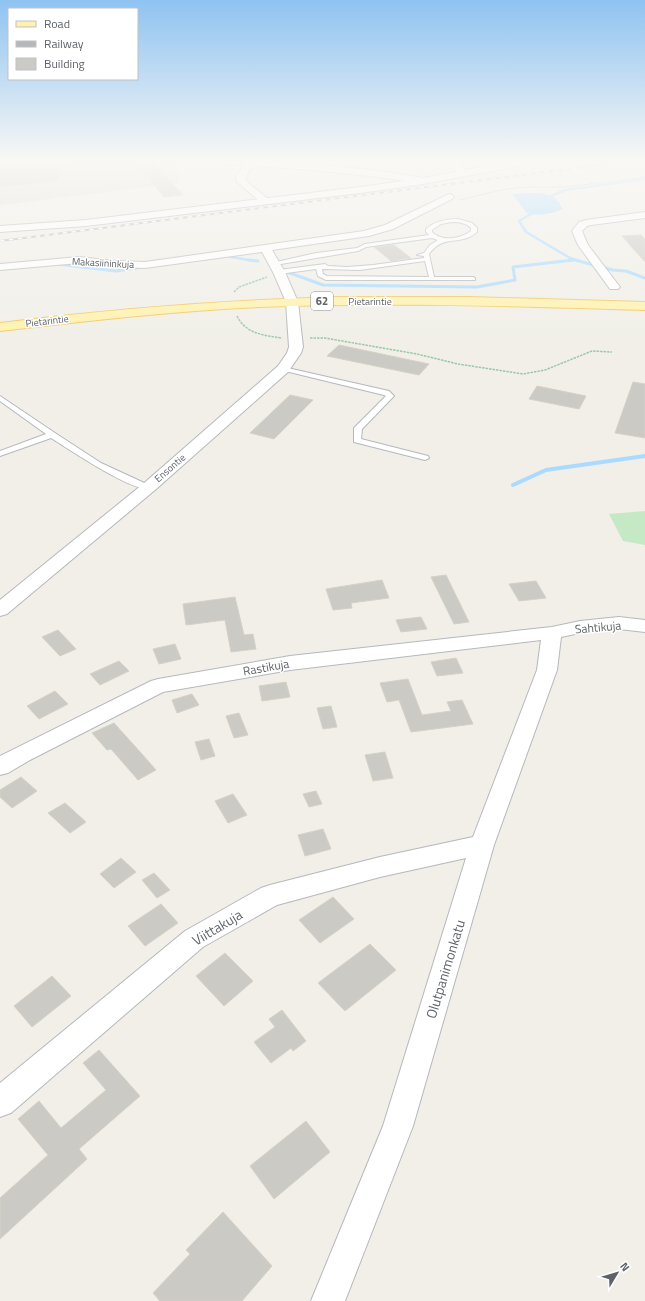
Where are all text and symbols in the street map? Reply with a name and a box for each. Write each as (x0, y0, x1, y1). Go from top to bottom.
legend (8, 8, 138, 80)
text: Road (44, 14, 70, 33)
text: Railway (44, 34, 84, 53)
text: Building (44, 54, 85, 73)
street label: Makasiininkuja (71, 254, 135, 272)
road number: 62 (311, 292, 333, 310)
street label: Pietarintie (348, 294, 392, 309)
street label: Pietarintie (25, 311, 69, 331)
street label: Ensontie (151, 450, 189, 486)
street label: Sahtikuja (574, 616, 622, 638)
street label: Rastikuja (241, 654, 291, 680)
street label: Viittakuja (188, 904, 246, 950)
street label: Olutpanimonkatu (420, 917, 470, 1021)
north arrow (597, 1253, 637, 1293)
text: N (616, 1259, 634, 1275)

